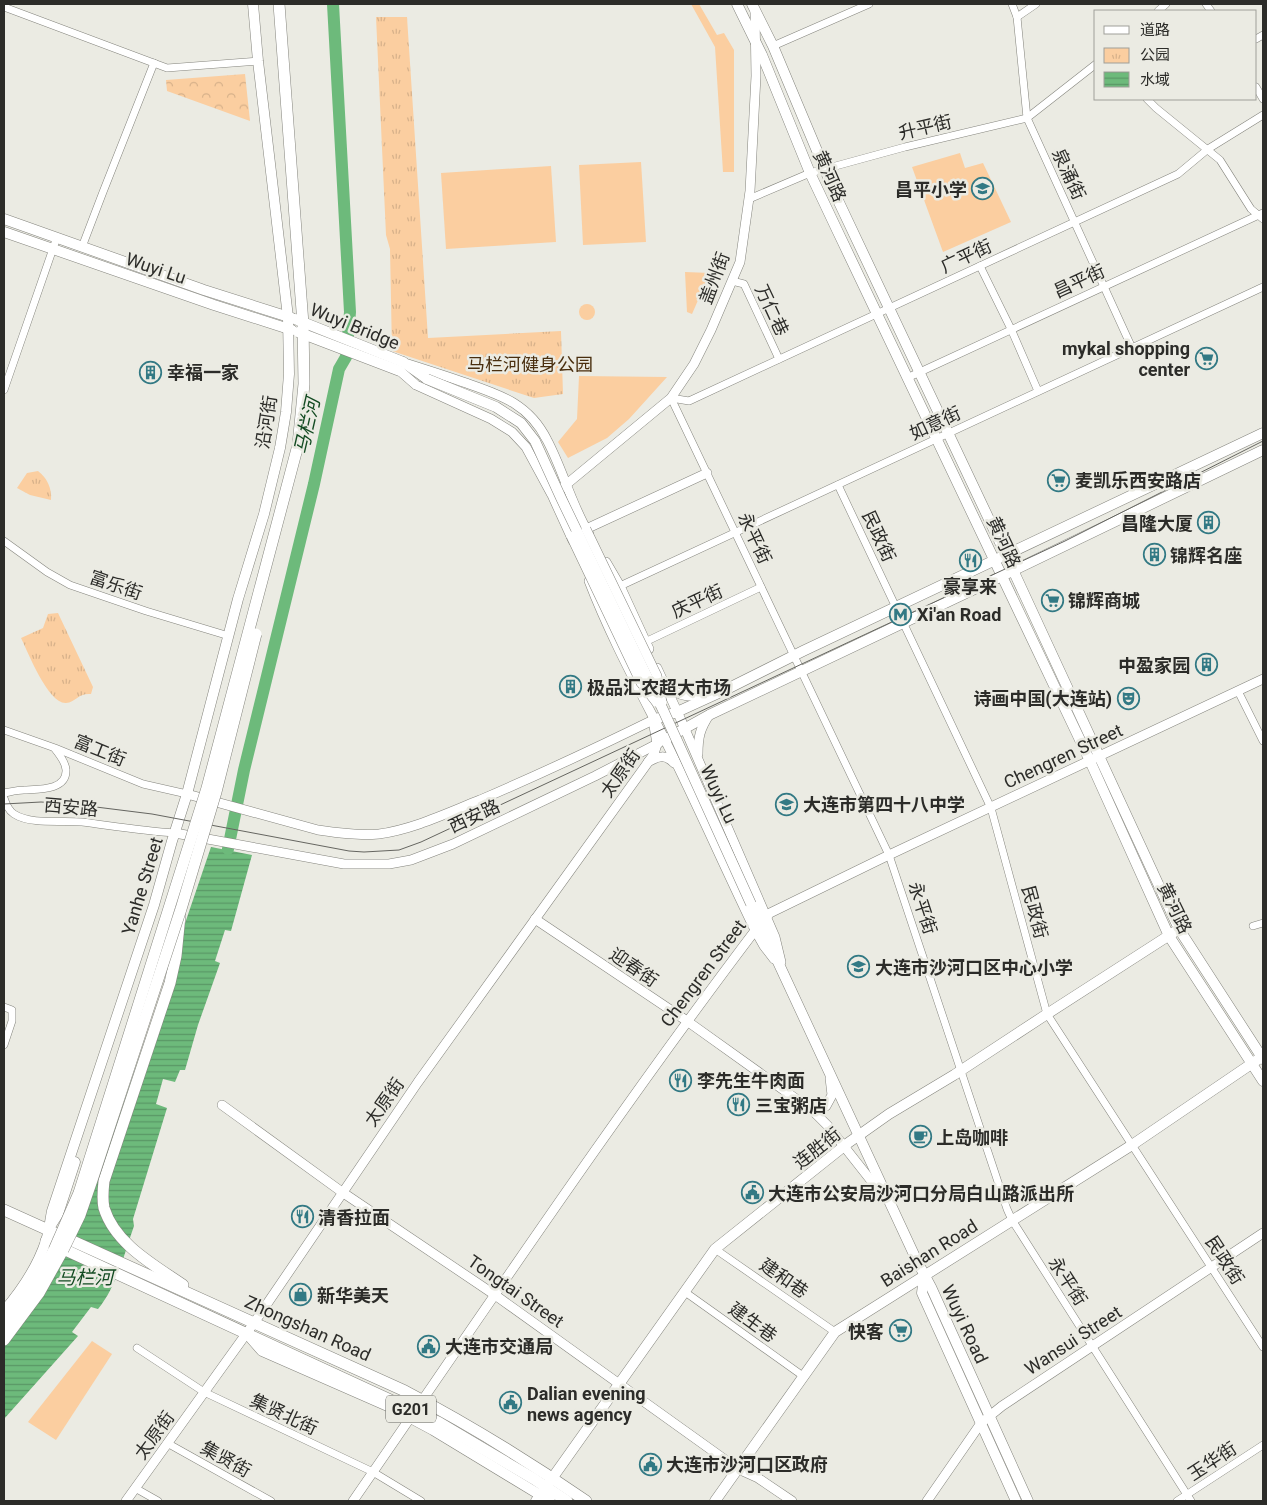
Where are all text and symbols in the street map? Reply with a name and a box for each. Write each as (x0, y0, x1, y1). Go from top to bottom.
legend (1094, 10, 1257, 100)
text: 道路 (1140, 21, 1170, 39)
text: 公园 (1140, 46, 1170, 64)
text: 水域 (1140, 71, 1170, 89)
street label: 升平街 (896, 111, 954, 143)
street label: 泉涌街 (1048, 145, 1090, 203)
street label: 黄河路 (809, 147, 851, 205)
school or university icon: 昌平小学 (971, 177, 995, 201)
place label: 昌平小学 (895, 179, 967, 200)
street label: 广平街 (937, 235, 995, 277)
street label: Wuyi Lu (123, 248, 189, 288)
street label: 盖州街 (695, 249, 733, 307)
street label: 昌平街 (1050, 260, 1108, 302)
street label: 万仁巷 (751, 281, 793, 339)
street label: Wuyi Bridge (307, 299, 403, 353)
place label: mykal shopping center (1062, 338, 1190, 380)
supermarket icon: mykal shopping center (1194, 346, 1218, 370)
park label: 马栏河健身公园 (467, 354, 593, 375)
building icon: 幸福一家 (139, 360, 163, 384)
place label: 幸福一家 (167, 362, 239, 383)
water label: 马栏河 (289, 392, 326, 456)
street label: 沿河街 (251, 394, 281, 450)
street label: 如意街 (906, 402, 964, 444)
supermarket icon: 麦凯乐西安路店 (1047, 468, 1071, 492)
place label: 麦凯乐西安路店 (1075, 470, 1201, 491)
street label: 民政街 (858, 507, 900, 565)
street label: 永平街 (734, 509, 776, 567)
building icon: 昌隆大厦 (1197, 511, 1221, 535)
street label: 黄河路 (983, 513, 1025, 571)
place label: 昌隆大厦 (1121, 513, 1193, 534)
building icon: 锦辉名座 (1142, 543, 1166, 567)
place label: 锦辉名座 (1170, 545, 1242, 566)
restaurant icon: 豪享来 (958, 549, 982, 573)
street label: 富乐街 (87, 566, 145, 604)
place label: 豪享来 (943, 576, 997, 597)
street label: 庆平街 (668, 580, 726, 622)
supermarket icon: 锦辉商城 (1040, 588, 1064, 612)
place label: 锦辉商城 (1068, 590, 1140, 611)
metro station icon: Xi'an Road (889, 602, 913, 626)
place label: Xi'an Road (917, 604, 1001, 625)
building icon: 中盈家园 (1194, 653, 1218, 677)
place label: 中盈家园 (1118, 655, 1190, 676)
building icon: 极品汇农超大市场 (559, 675, 583, 699)
place label: 极品汇农超大市场 (587, 677, 731, 698)
theatre icon: 诗画中国(大连站) (1116, 686, 1140, 710)
place label: 诗画中国(大连站) (973, 688, 1112, 710)
street label: Chengren Street (1000, 719, 1126, 793)
street label: 富工街 (71, 730, 129, 770)
street label: 太原街 (596, 745, 644, 801)
street label: Wuyi Lu (696, 761, 742, 827)
school or university icon: 大连市第四十八中学 (775, 792, 799, 816)
street label: 西安路 (43, 794, 99, 820)
place label: 大连市第四十八中学 (803, 794, 965, 815)
street label: 西安路 (445, 795, 503, 837)
street label: Yanhe Street (117, 834, 167, 938)
street label: 永平街 (905, 879, 941, 937)
street label: 黄河路 (1154, 879, 1196, 937)
street label: 民政街 (1018, 883, 1052, 941)
street label: Chengren Street (656, 915, 750, 1031)
street label: 迎春街 (606, 943, 662, 991)
school or university icon: 大连市沙河口区中心小学 (847, 955, 871, 979)
place label: 大连市沙河口区中心小学 (875, 957, 1073, 978)
restaurant icon: 李先生牛肉面 (669, 1068, 693, 1092)
place label: 李先生牛肉面 (697, 1070, 805, 1091)
street label: 太原街 (360, 1074, 408, 1130)
restaurant icon: 三宝粥店 (727, 1093, 751, 1117)
place label: 三宝粥店 (755, 1095, 827, 1116)
street label: 连胜街 (789, 1123, 845, 1173)
cafe icon: 上岛咖啡 (908, 1125, 932, 1149)
place label: 上岛咖啡 (936, 1127, 1008, 1148)
public building icon: 大连市公安局沙河口分局白山路派出所 (740, 1181, 764, 1205)
place label: 大连市公安局沙河口分局白山路派出所 (768, 1183, 1074, 1204)
restaurant icon: 清香拉面 (290, 1205, 314, 1229)
place label: 清香拉面 (318, 1207, 390, 1228)
street label: Baishan Road (877, 1215, 981, 1291)
street label: 民政街 (1201, 1232, 1249, 1288)
street label: Tongtai Street (464, 1250, 568, 1332)
street label: 永平街 (1044, 1253, 1092, 1309)
street label: 建和巷 (756, 1254, 812, 1302)
water label: 马栏河 (56, 1266, 117, 1289)
street label: Wuyi Road (938, 1281, 992, 1367)
shop icon: 新华美天 (289, 1283, 313, 1307)
place label: 新华美天 (317, 1285, 389, 1306)
street label: Zhongshan Road (242, 1291, 374, 1365)
street label: 建生巷 (725, 1298, 781, 1346)
street label: Wansui Street (1021, 1301, 1125, 1379)
supermarket icon: 快客 (888, 1319, 912, 1343)
place label: 快客 (848, 1321, 884, 1342)
public building icon: 大连市交通局 (417, 1334, 441, 1358)
place label: 大连市交通局 (445, 1336, 553, 1357)
place label: Dalian evening news agency (527, 1383, 646, 1425)
street label: 集贤北街 (247, 1389, 321, 1439)
public building icon: Dalian evening news agency (499, 1391, 523, 1415)
road number: G201 (386, 1396, 436, 1422)
street label: 太原街 (130, 1407, 178, 1463)
street label: 集贤街 (197, 1437, 255, 1481)
street label: 玉华街 (1184, 1437, 1240, 1485)
public building icon: 大连市沙河口区政府 (638, 1452, 662, 1476)
place label: 大连市沙河口区政府 (666, 1454, 828, 1475)

